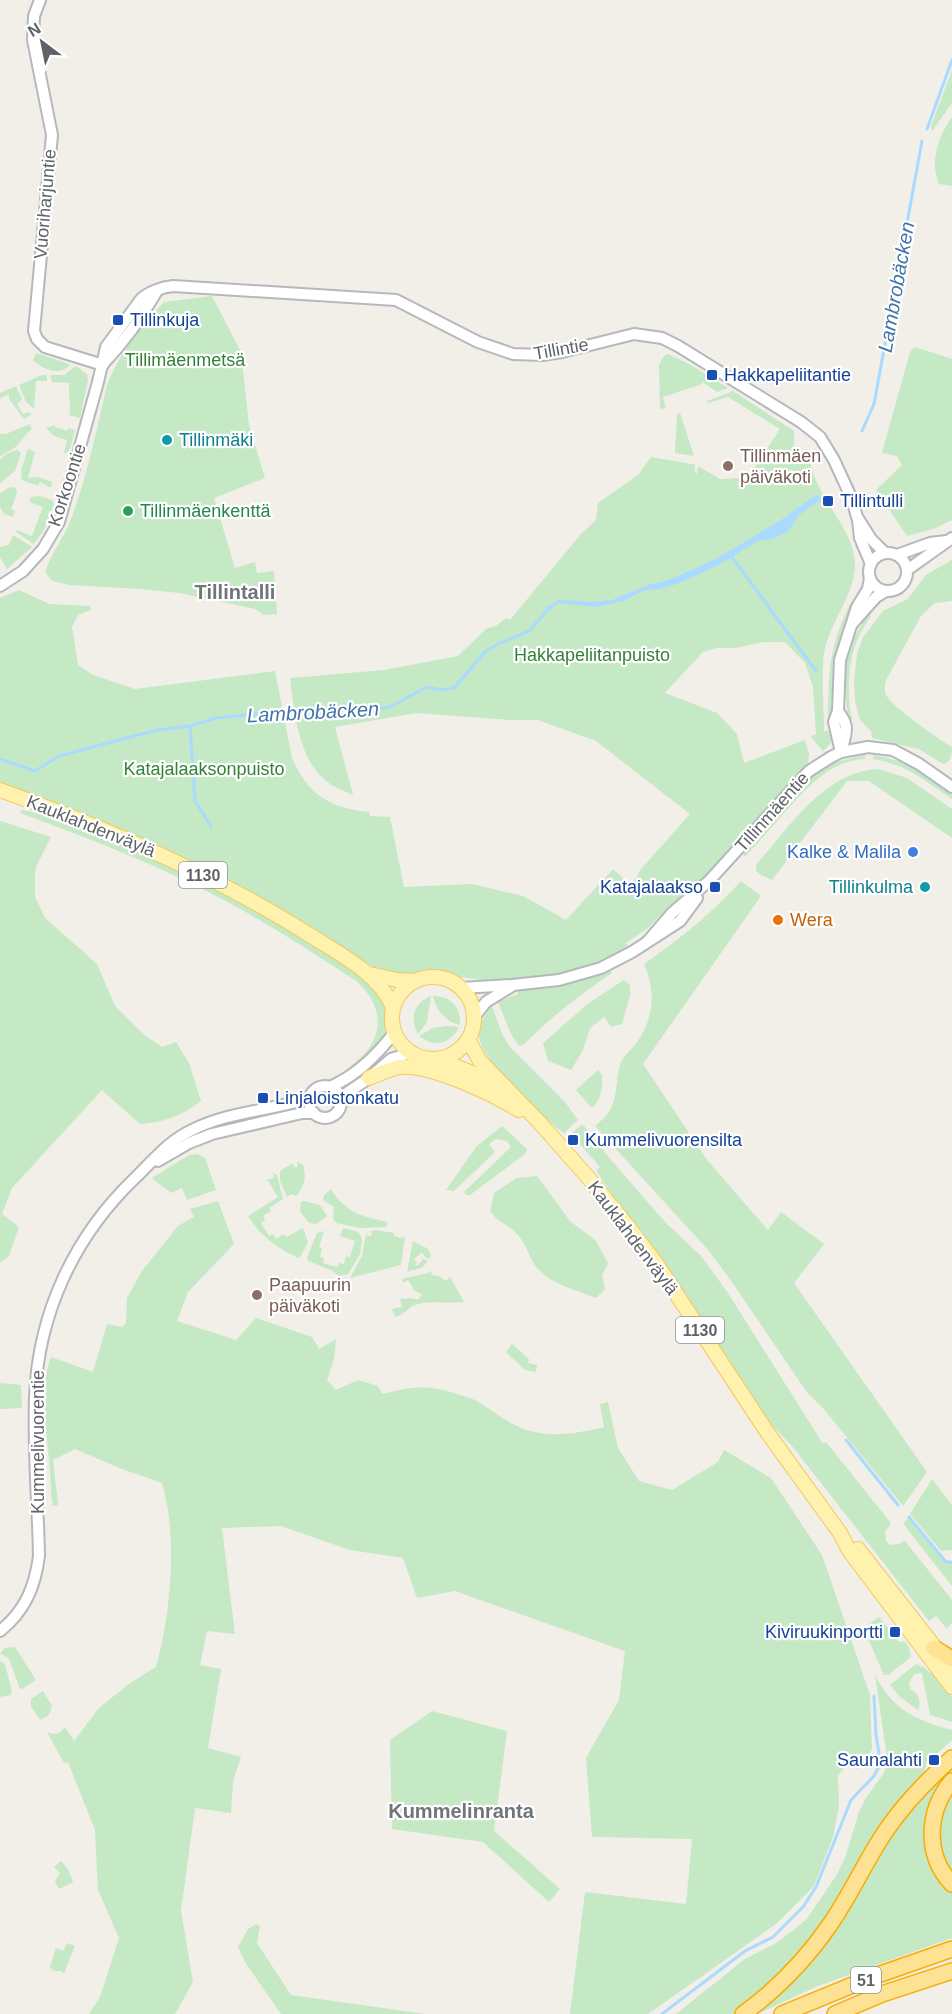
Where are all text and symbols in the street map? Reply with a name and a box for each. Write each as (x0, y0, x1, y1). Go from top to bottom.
north arrow (12, 12, 72, 72)
text: N (25, 19, 44, 40)
street label: Vuoriharjuntie (30, 148, 60, 260)
water label: Lambrobäcken (874, 220, 918, 354)
place label: Tillinkuja (130, 310, 200, 330)
marker: Tillinkuja (111, 313, 125, 327)
street label: Tillintie (532, 334, 590, 364)
park label: Tillimäenmetsä (125, 350, 246, 370)
place label: Hakkapeliitantie (724, 365, 851, 385)
marker: Hakkapeliitantie (705, 368, 719, 382)
place label: Tillinmäki (179, 430, 253, 450)
marker: Tillinmäki (160, 433, 174, 447)
street label: Korkoontie (44, 441, 90, 529)
place label: Tillinmäen päiväkoti (740, 446, 821, 487)
marker: Tillinmäen päiväkoti (721, 459, 735, 473)
place label: Tillintulli (840, 491, 903, 511)
marker: Tillintulli (821, 494, 835, 508)
place label: Tillinmäenkenttä (140, 501, 271, 521)
marker: Tillinmäenkenttä (121, 504, 135, 518)
district label: Tillintalli (195, 581, 275, 603)
park label: Hakkapeliitanpuisto (514, 645, 670, 665)
water label: Lambrobäcken (246, 698, 380, 726)
park label: Katajalaaksonpuisto (123, 759, 285, 779)
street label: Tillinmäentie (731, 768, 813, 856)
street label: Kauklahdenväylä (24, 791, 159, 861)
place label: Kalke & Malila (787, 842, 902, 862)
marker: Kalke & Malila (906, 845, 920, 859)
road number: 1130 (179, 862, 227, 888)
place label: Katajalaakso (600, 877, 703, 897)
place label: Tillinkulma (829, 877, 914, 897)
marker: Katajalaakso (708, 880, 722, 894)
marker: Tillinkulma (918, 880, 932, 894)
place label: Wera (790, 910, 834, 930)
marker: Wera (771, 913, 785, 927)
place label: Linjaloistonkatu (275, 1088, 399, 1108)
marker: Linjaloistonkatu (256, 1091, 270, 1105)
place label: Kummelivuorensilta (585, 1130, 743, 1150)
marker: Kummelivuorensilta (566, 1133, 580, 1147)
street label: Kauklahdenväylä (584, 1177, 683, 1300)
place label: Paapuurin päiväkoti (269, 1275, 351, 1316)
marker: Paapuurin päiväkoti (250, 1288, 264, 1302)
road number: 1130 (676, 1317, 724, 1343)
street label: Kummelivuorentie (28, 1370, 48, 1514)
place label: Kiviruukinportti (765, 1622, 883, 1642)
marker: Kiviruukinportti (888, 1625, 902, 1639)
place label: Saunalahti (837, 1750, 922, 1770)
marker: Saunalahti (927, 1753, 941, 1767)
district label: Kummelinranta (388, 1800, 535, 1822)
road number: 51 (851, 1967, 881, 1993)

